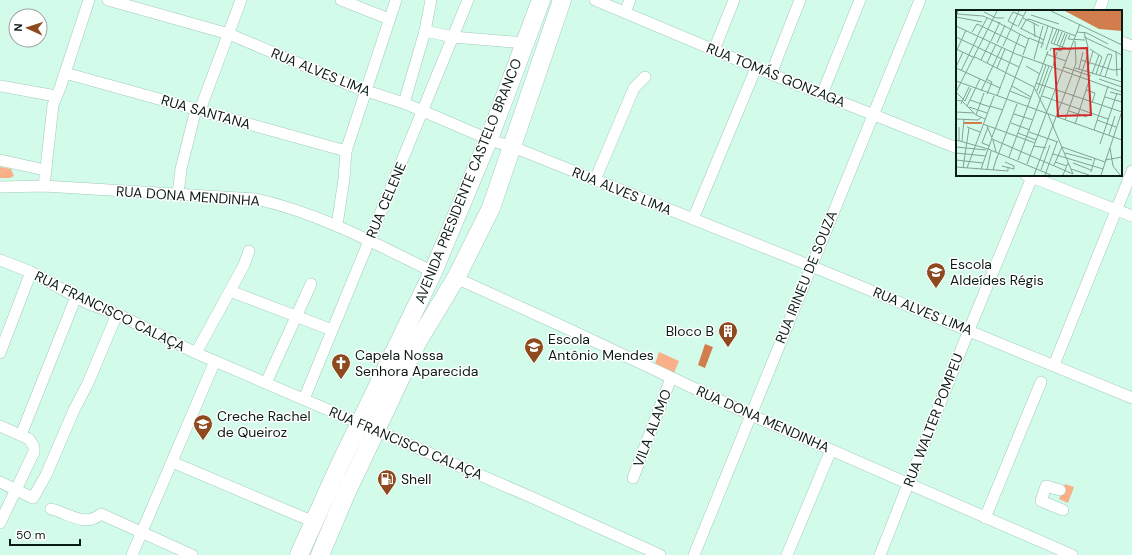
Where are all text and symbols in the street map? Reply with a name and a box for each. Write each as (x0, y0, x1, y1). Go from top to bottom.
north arrow (8, 8, 48, 48)
inset map (956, 10, 1122, 176)
text: N (11, 23, 25, 32)
street label: RUA TOMÁS GONZAGA (704, 39, 848, 111)
street label: RUA ALVES LIMA (269, 44, 373, 100)
street label: AVENIDA PRESIDENTE CASTELO BRANCO (410, 56, 526, 306)
street label: RUA SANTANA (159, 91, 253, 133)
street label: RUA CELENE (362, 159, 410, 241)
street label: RUA ALVES LIMA (570, 163, 674, 219)
street label: RUA DONA MENDINHA (116, 182, 260, 210)
street label: RUA IRINEU DE SOUZA (771, 208, 841, 346)
place label: Escola Aldeídes Régis (950, 255, 1044, 289)
school or university icon: Escola Aldeídes Régis (925, 261, 947, 289)
street label: RUA FRANCISCO CALAÇA (32, 267, 188, 355)
street label: RUA ALVES LIMA (871, 283, 975, 339)
building icon: Bloco B (717, 320, 739, 348)
place label: Bloco B (666, 322, 714, 340)
place label: Escola Antônio Mendes (548, 330, 654, 364)
school or university icon: Escola Antônio Mendes (523, 336, 545, 364)
place label: Capela Nossa Senhora Aparecida (355, 346, 478, 380)
street label: RUA WALTER POMPEU (899, 351, 967, 489)
church icon: Capela Nossa Senhora Aparecida (330, 352, 352, 380)
street label: RUA DONA MENDINHA (694, 381, 832, 457)
street label: VILA ALAMO (629, 387, 675, 469)
street label: RUA FRANCISCO CALAÇA (326, 402, 486, 484)
place label: Creche Rachel de Queiroz (217, 407, 311, 441)
school or university icon: Creche Rachel de Queiroz (192, 413, 214, 441)
fuel station icon: Shell (376, 468, 398, 496)
place label: Shell (401, 470, 431, 488)
scale bar (10, 521, 80, 547)
text: 50 m (16, 527, 45, 543)

